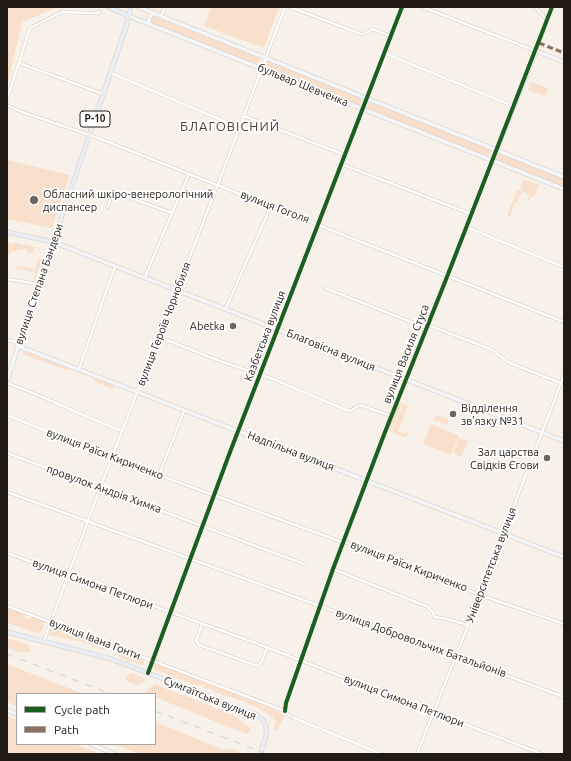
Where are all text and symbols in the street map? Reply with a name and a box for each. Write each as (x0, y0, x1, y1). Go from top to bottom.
street label: бульвар Шевченка (256, 61, 350, 109)
road number: Р-10 (80, 111, 110, 127)
district label: БЛАГОВІСНИЙ (180, 119, 280, 135)
place label: Обласний шкіро-венерологічний диспансер (43, 187, 213, 213)
street label: вулиця Гоголя (239, 188, 311, 226)
marker: Обласний шкіро-венерологічний диспансер (28, 194, 40, 206)
street label: вулиця Степана Бандери (12, 222, 66, 346)
street label: вулиця Героїв Чорнобиля (134, 260, 194, 388)
street label: Казбетська вулиця (242, 289, 288, 383)
street label: вулиця Василя Стуса (380, 302, 432, 406)
place label: Abetka (190, 319, 225, 333)
marker: Abetka (228, 321, 238, 331)
street label: Благовісна вулиця (285, 326, 377, 374)
place label: Відділення зв'язку №31 (461, 401, 524, 427)
marker: Відділення зв'язку №31 (448, 409, 458, 419)
street label: вулиця Раїси Кириченко (45, 426, 165, 482)
street label: Надпільна вулиця (246, 428, 336, 474)
place label: Зал царства Свідків Єгови (470, 445, 539, 471)
marker: Зал царства Свідків Єгови (542, 453, 552, 463)
street label: провулок Андрія Химка (45, 462, 163, 516)
street label: Університетська вулиця (463, 506, 519, 624)
street label: вулиця Раїси Кириченко (349, 538, 469, 594)
street label: вулиця Симона Петлюри (31, 556, 155, 612)
street label: вулиця Добровольчих Батальйонів (334, 606, 508, 680)
street label: вулиця Івана Гонти (47, 616, 143, 662)
street label: вулиця Симона Петлюри (342, 672, 466, 730)
street label: Сумгаїтська вулиця (162, 673, 258, 723)
legend (16, 693, 156, 745)
text: Cycle path (54, 703, 110, 716)
text: Path (54, 723, 79, 736)

